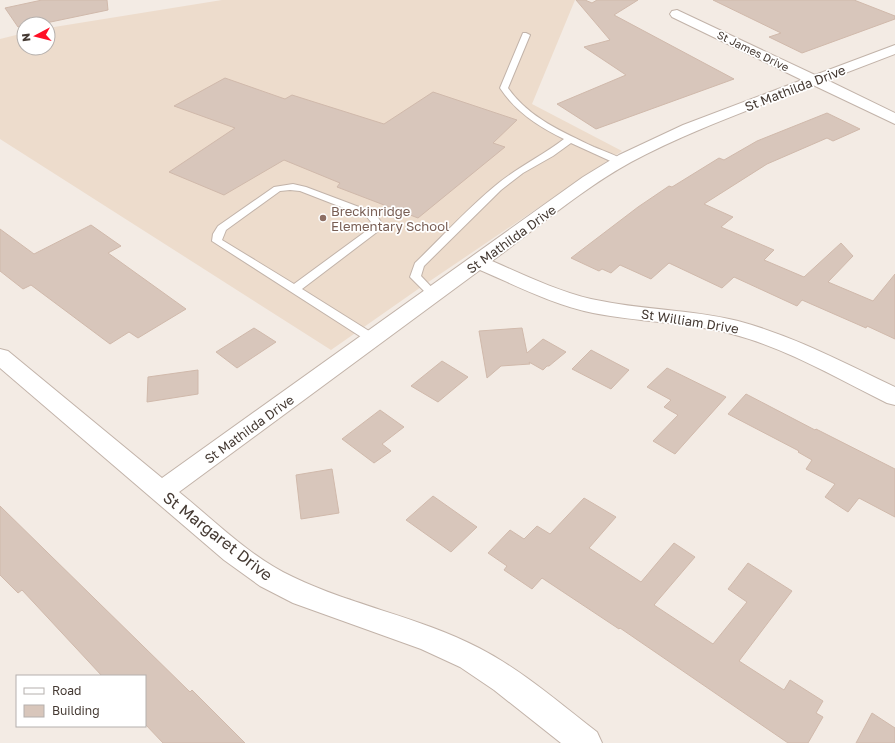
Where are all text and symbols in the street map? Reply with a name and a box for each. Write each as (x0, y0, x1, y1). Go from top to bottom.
north arrow (16, 16, 56, 56)
street label: St James Drive (715, 28, 791, 74)
text: N (19, 32, 33, 42)
street label: St Mathilda Drive (742, 61, 848, 115)
street label: St Mathilda Drive (463, 201, 559, 277)
place label: Breckinridge Elementary School (331, 203, 449, 234)
marker: Breckinridge Elementary School (318, 213, 328, 223)
street label: St William Drive (640, 305, 740, 337)
street label: St Mathilda Drive (201, 391, 297, 467)
street label: St Margaret Drive (159, 487, 277, 585)
legend (16, 675, 146, 727)
text: Road (52, 683, 81, 698)
text: Building (52, 703, 100, 718)

